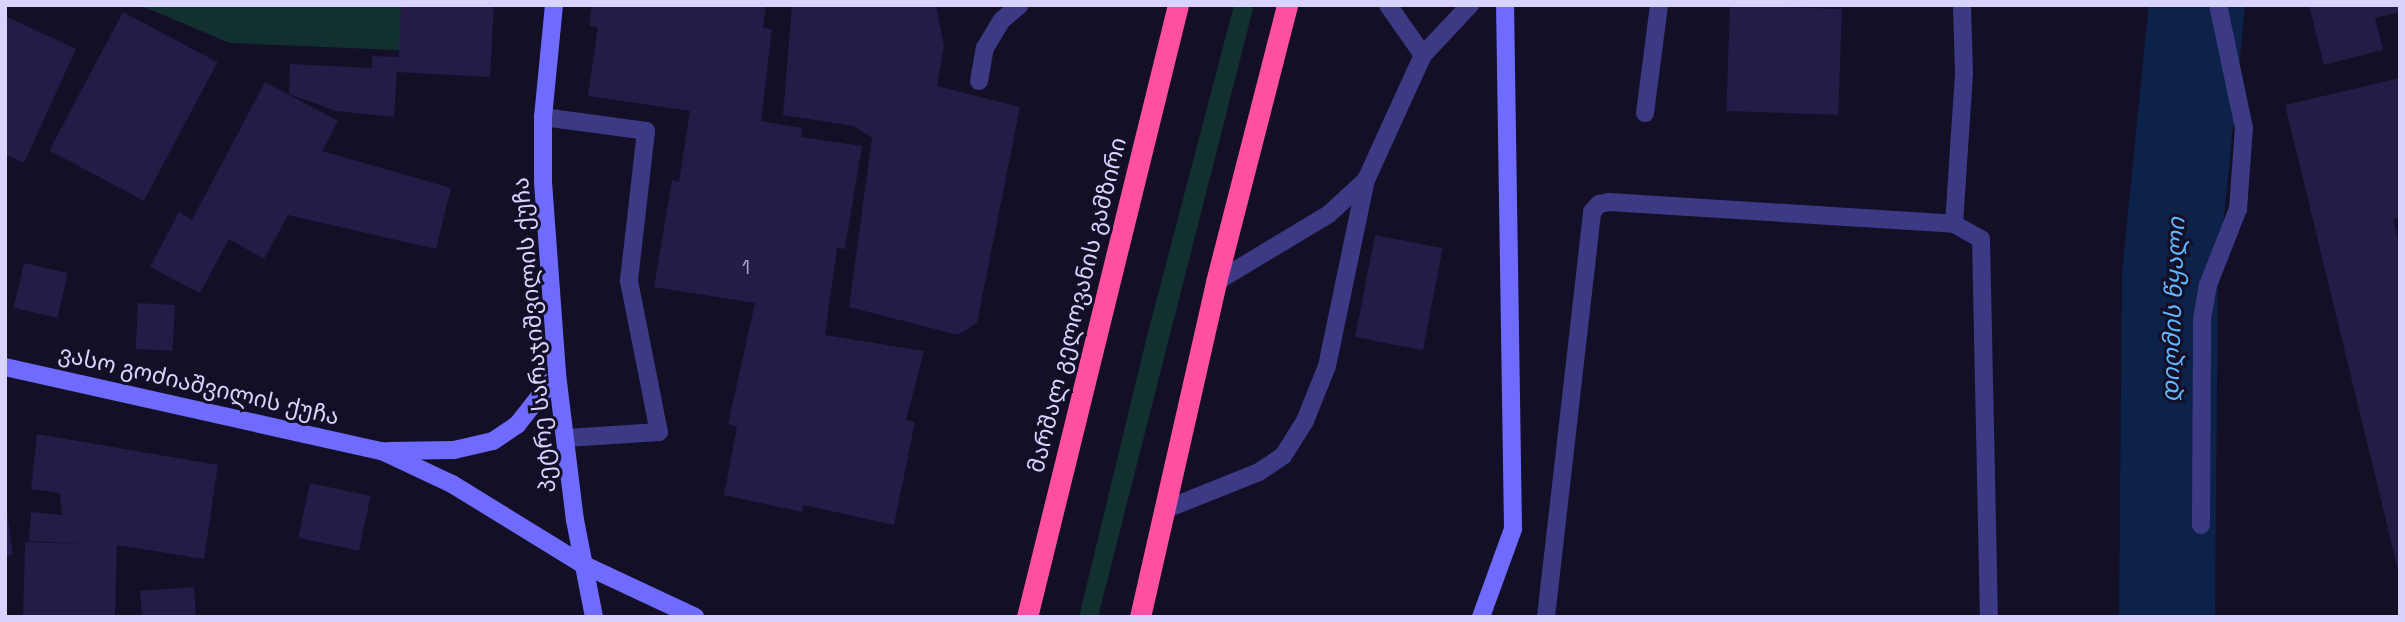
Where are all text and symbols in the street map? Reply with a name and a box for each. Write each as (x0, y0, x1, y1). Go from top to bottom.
street label: მარშალ გელოვანის გამზირი (1022, 134, 1132, 476)
street label: პეტრე სარაჯიშვილის ქუჩა (506, 176, 562, 494)
water label: დიღმის წყალი (2155, 217, 2191, 403)
house number: 1 (742, 257, 750, 279)
street label: ვასო გოძიაშვილის ქუჩა (56, 339, 342, 431)

